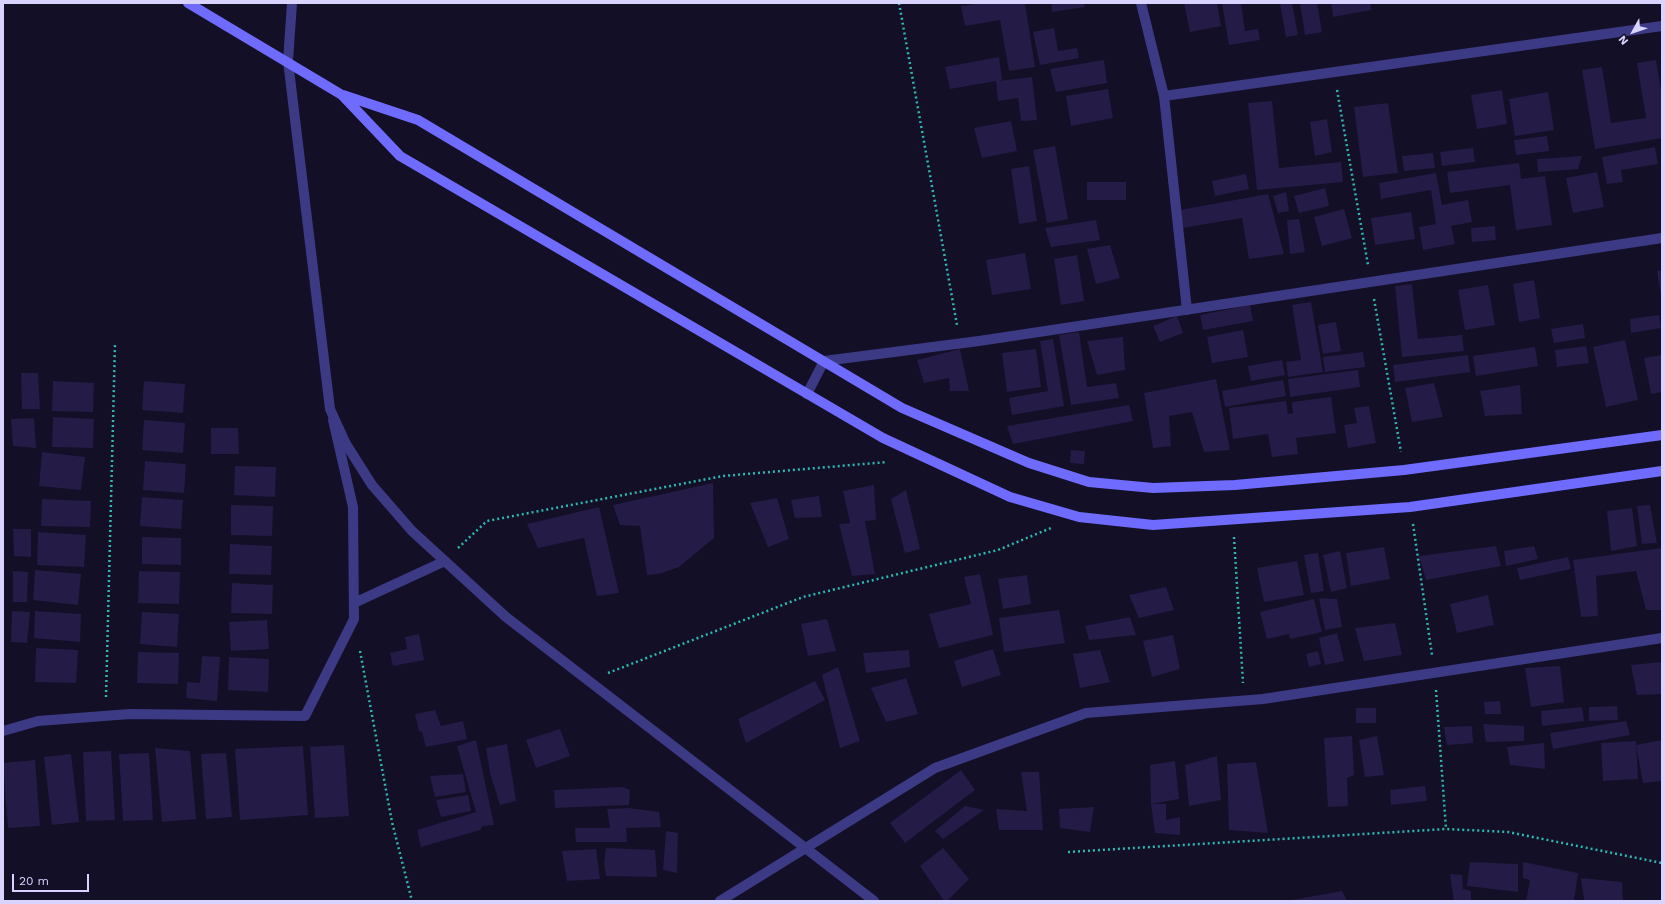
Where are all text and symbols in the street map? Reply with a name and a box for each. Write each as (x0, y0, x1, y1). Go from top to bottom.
north arrow (1613, 12, 1653, 52)
text: N (1616, 33, 1631, 47)
scale bar (14, 866, 91, 892)
text: 20 m (19, 874, 49, 888)

